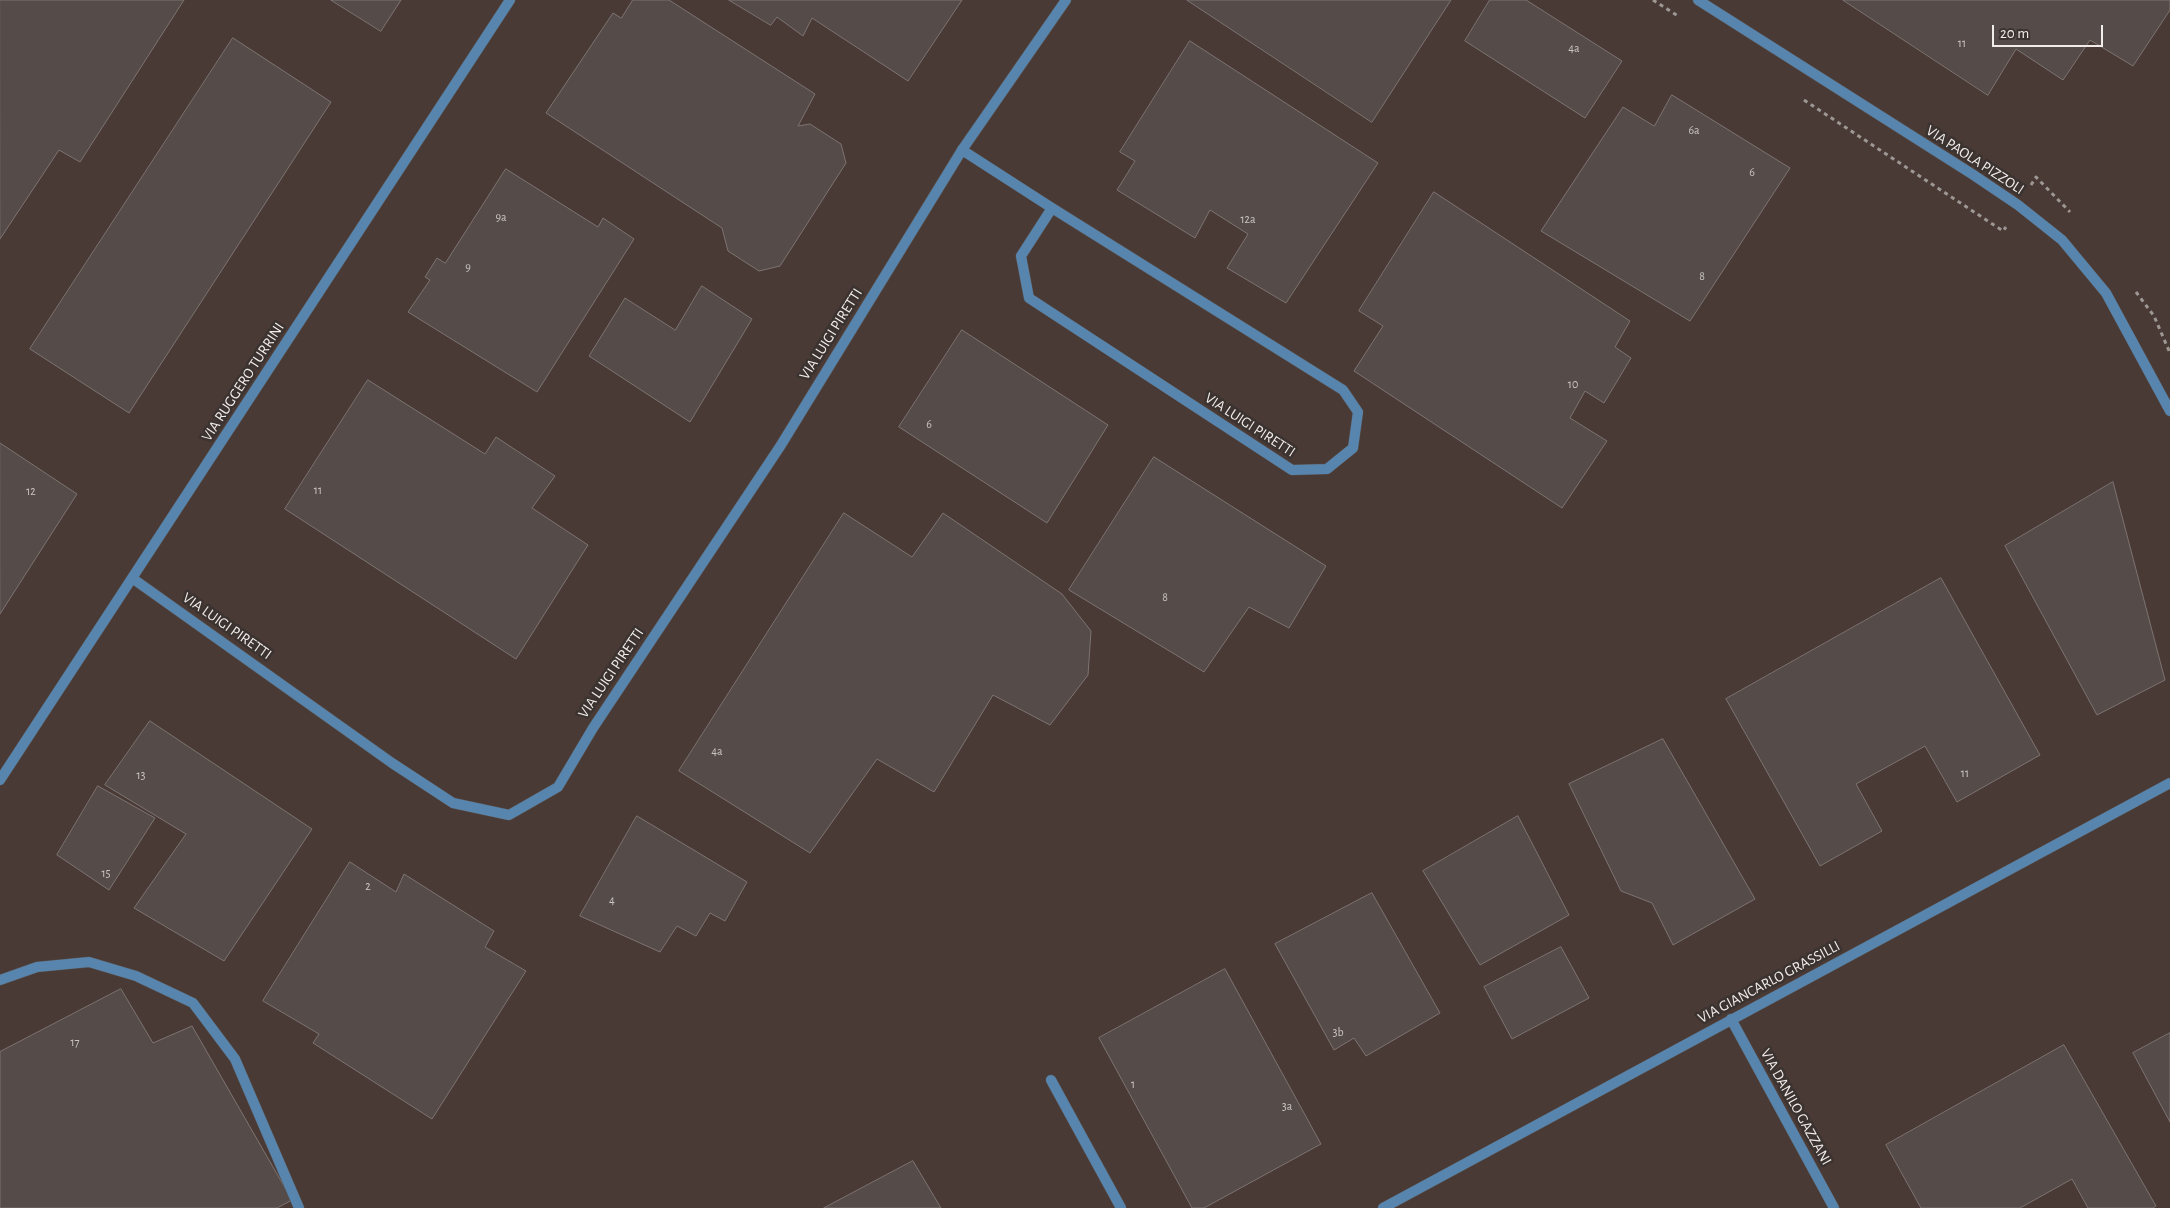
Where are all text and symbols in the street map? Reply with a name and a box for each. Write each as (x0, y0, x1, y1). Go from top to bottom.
scale bar (1995, 15, 2106, 47)
text: 20 m (2000, 26, 2029, 41)
house number: 11 (1958, 36, 1966, 50)
house number: 4a (1568, 41, 1580, 55)
street label: VIA PAOLA PIZZOLI (1923, 122, 2027, 198)
house number: 6a (1688, 123, 1700, 137)
house number: 6 (1749, 165, 1755, 179)
house number: 9a (495, 210, 507, 224)
house number: 12a (1240, 212, 1256, 226)
house number: 9 (465, 260, 471, 274)
house number: 8 (1699, 269, 1705, 283)
street label: VIA LUIGI PIRETTI (796, 285, 866, 383)
street label: VIA RUGGERO TURRINI (198, 319, 288, 445)
house number: 10 (1568, 377, 1578, 391)
street label: VIA LUIGI PIRETTI (1201, 389, 1299, 461)
house number: 6 (926, 417, 932, 431)
house number: 11 (314, 483, 322, 497)
house number: 12 (26, 484, 36, 498)
street label: VIA LUIGI PIRETTI (179, 589, 275, 663)
house number: 8 (1162, 590, 1168, 604)
street label: VIA LUIGI PIRETTI (574, 625, 648, 721)
house number: 4a (711, 744, 723, 758)
house number: 11 (1961, 766, 1969, 780)
house number: 13 (136, 768, 146, 782)
house number: 15 (101, 866, 111, 880)
house number: 2 (365, 879, 371, 893)
house number: 4 (609, 893, 615, 907)
street label: VIA GIANCARLO GRASSILLI (1695, 937, 1843, 1027)
house number: 3b (1332, 1025, 1344, 1039)
house number: 17 (70, 1035, 80, 1049)
street label: VIA DANILO GAZZANI (1757, 1046, 1835, 1168)
house number: 1 (1131, 1077, 1135, 1091)
house number: 3a (1282, 1099, 1292, 1113)

